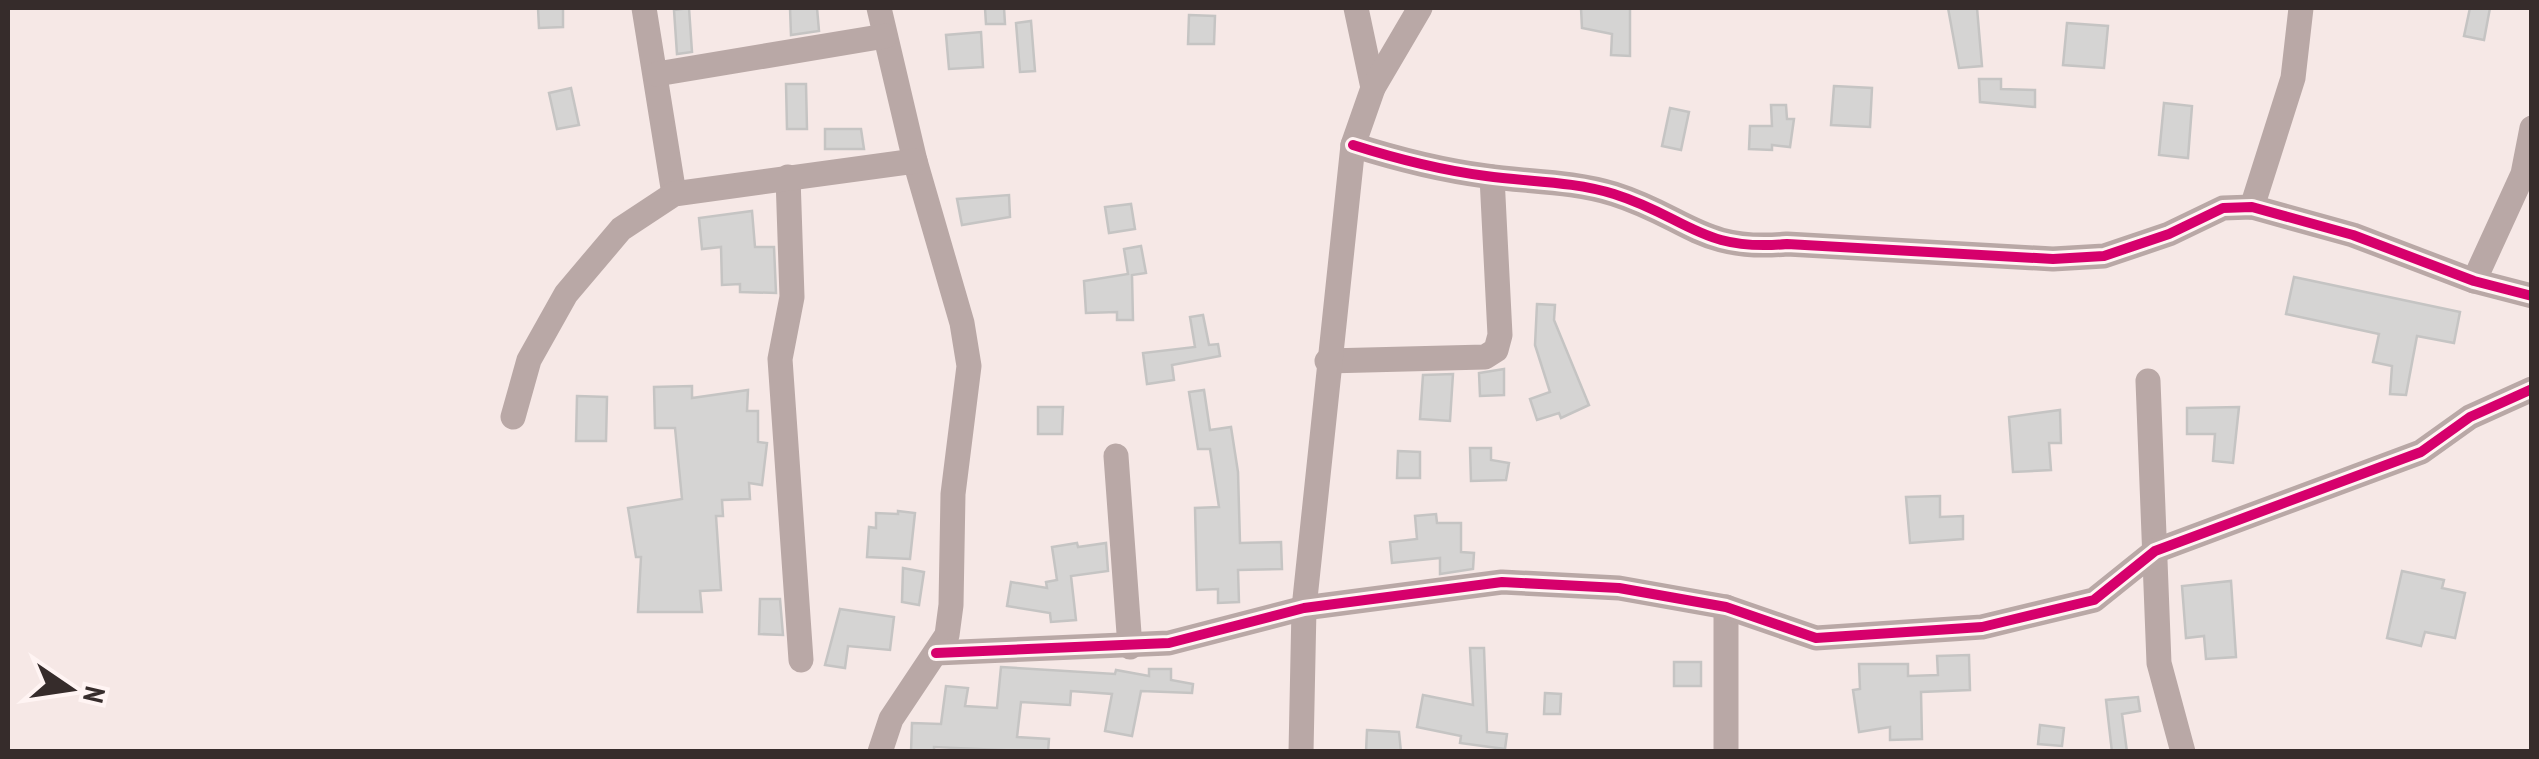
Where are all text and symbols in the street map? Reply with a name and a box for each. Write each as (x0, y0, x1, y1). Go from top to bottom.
north arrow (20, 639, 120, 739)
text: N (75, 683, 115, 706)

